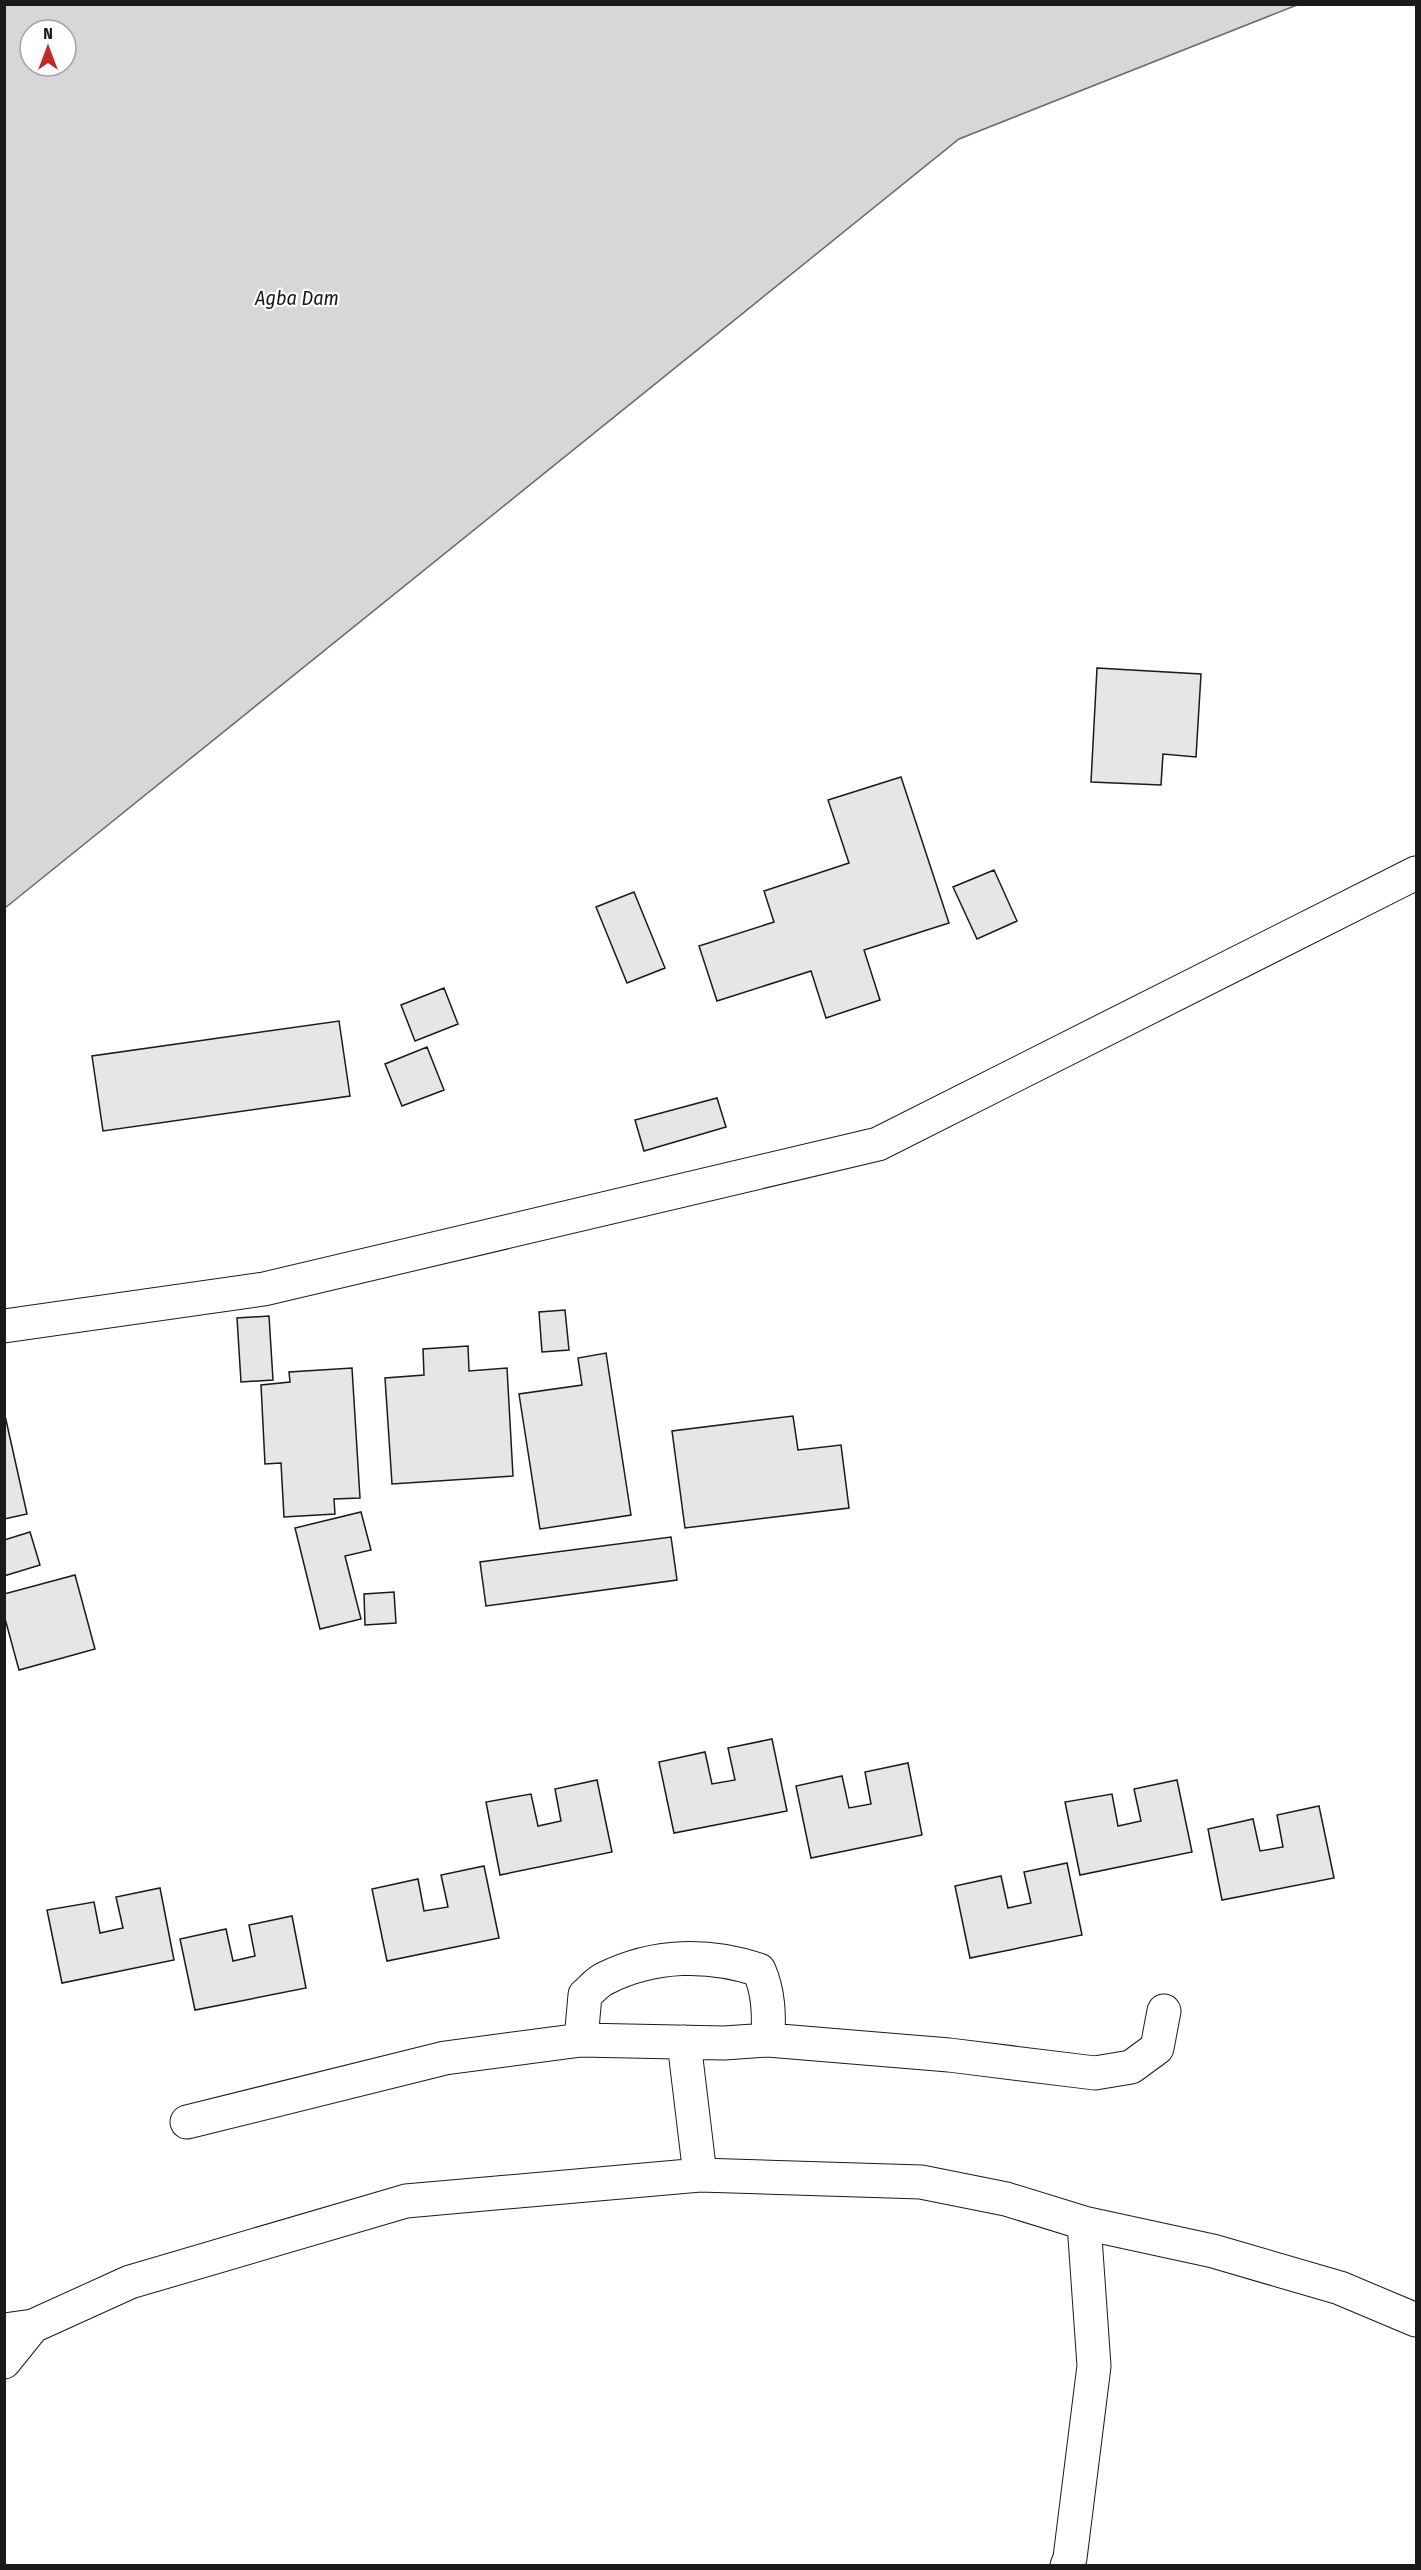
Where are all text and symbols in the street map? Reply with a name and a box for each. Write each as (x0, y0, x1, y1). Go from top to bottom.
north arrow (18, 18, 78, 78)
text: N (43, 24, 53, 43)
water label: Agba Dam (254, 286, 339, 310)

